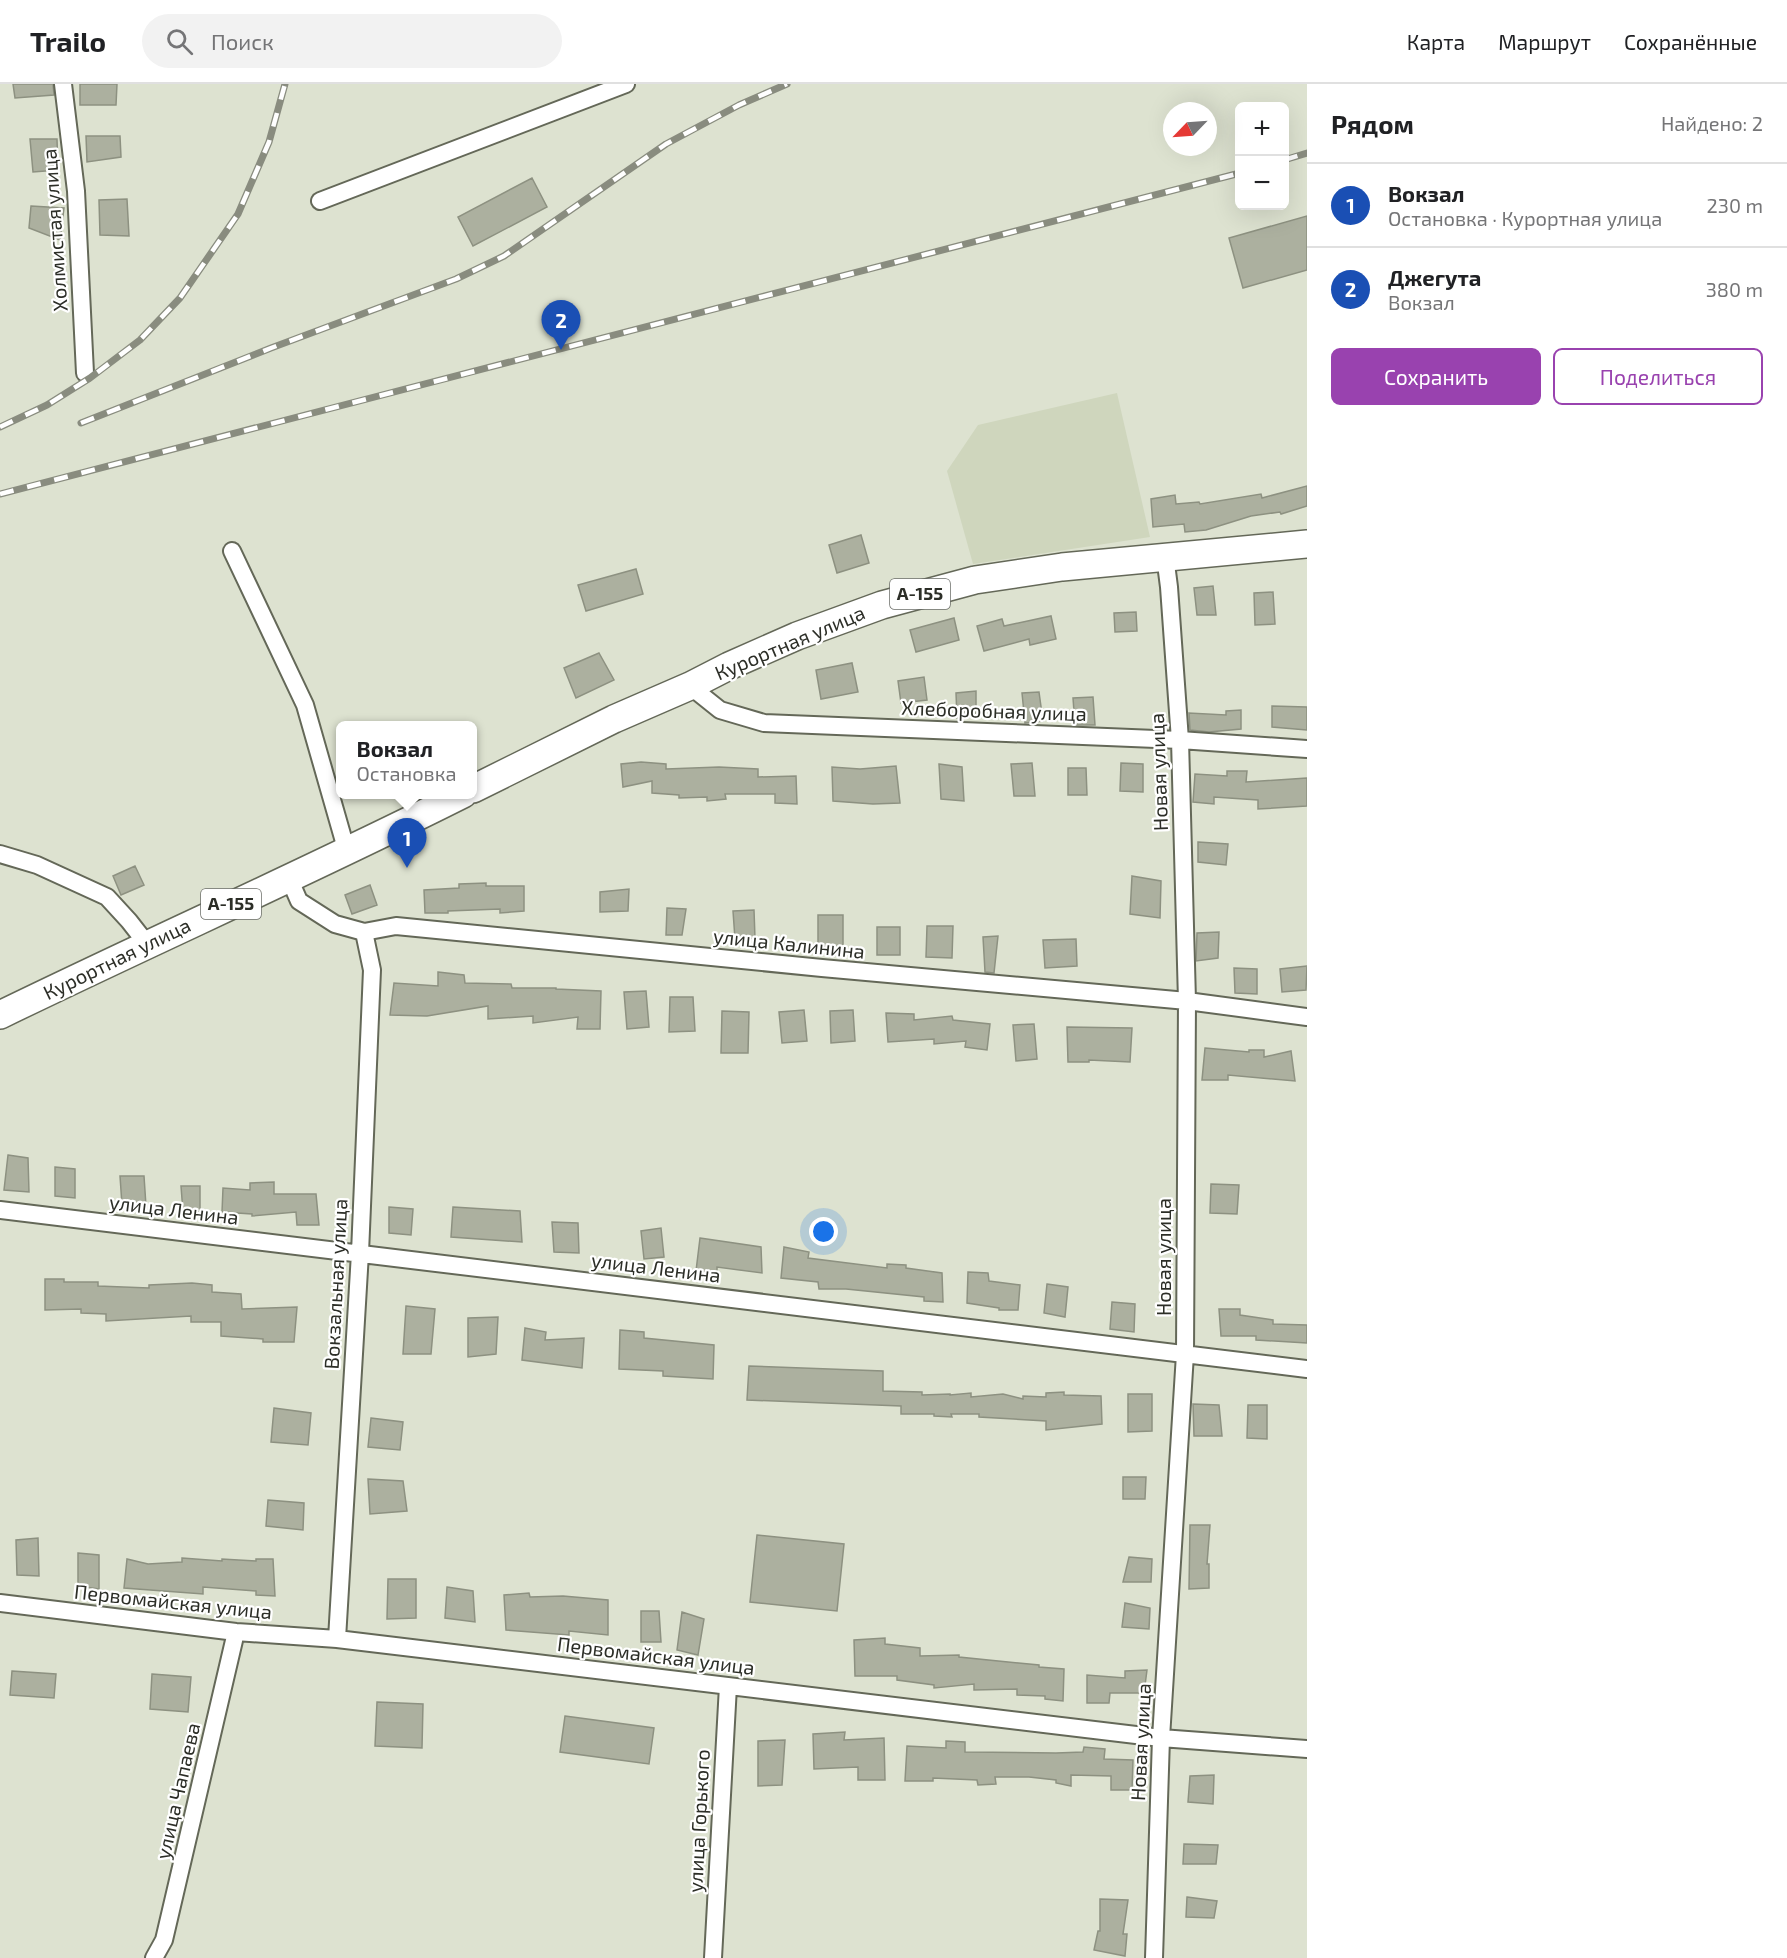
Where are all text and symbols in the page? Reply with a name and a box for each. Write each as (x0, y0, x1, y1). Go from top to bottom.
search box (142, 14, 562, 68)
text: Trailo (30, 24, 106, 58)
icon: search (163, 25, 196, 58)
text: Поиск (211, 28, 274, 54)
text: Карта (1407, 29, 1465, 54)
text: Маршрут (1498, 29, 1591, 54)
text: Сохранённые (1624, 29, 1757, 54)
north arrow (1163, 102, 1217, 156)
map controls (1235, 102, 1289, 210)
button: + (1235, 102, 1289, 156)
text: Рядом (1331, 108, 1414, 139)
text: Найдено: 2 (1661, 111, 1763, 135)
street label: Холмистая улица (36, 148, 73, 312)
button: − (1235, 156, 1289, 210)
text: Вокзал (1388, 180, 1465, 206)
text: 1 (1346, 193, 1355, 217)
text: 230 m (1707, 193, 1763, 217)
text: Остановка · Курортная улица (1388, 206, 1662, 230)
text: Джегута (1388, 264, 1481, 290)
text: 2 (1345, 277, 1356, 301)
text: 380 m (1706, 277, 1763, 301)
text: Вокзал (1388, 290, 1455, 314)
pin: 2 (542, 300, 580, 350)
button: Сохранить (1331, 348, 1541, 405)
button: Поделиться (1553, 348, 1763, 405)
road number: А-155 (890, 579, 950, 609)
street label: Курортная улица (711, 600, 869, 685)
street label: Хлеборобная улица (901, 695, 1087, 726)
street label: Новая улица (1144, 713, 1173, 831)
popup (336, 721, 477, 799)
text: Вокзал (357, 735, 433, 761)
text: Остановка (357, 761, 456, 785)
pin: 1 (388, 818, 426, 868)
road number: А-155 (201, 889, 261, 919)
street label: Курортная улица (39, 912, 195, 1005)
street label: улица Калинина (712, 923, 866, 964)
street label: улица Ленина (108, 1189, 240, 1230)
street label: Вокзальная улица (319, 1198, 352, 1370)
street label: Новая улица (1151, 1198, 1176, 1316)
your location (809, 1217, 838, 1246)
street label: улица Ленина (590, 1247, 722, 1288)
street label: Первомайская улица (73, 1579, 273, 1624)
street label: Первомайская улица (556, 1631, 756, 1680)
street label: Новая улица (1125, 1682, 1156, 1802)
street label: улица Чапаева (150, 1720, 205, 1862)
street label: улица Горького (682, 1749, 715, 1893)

